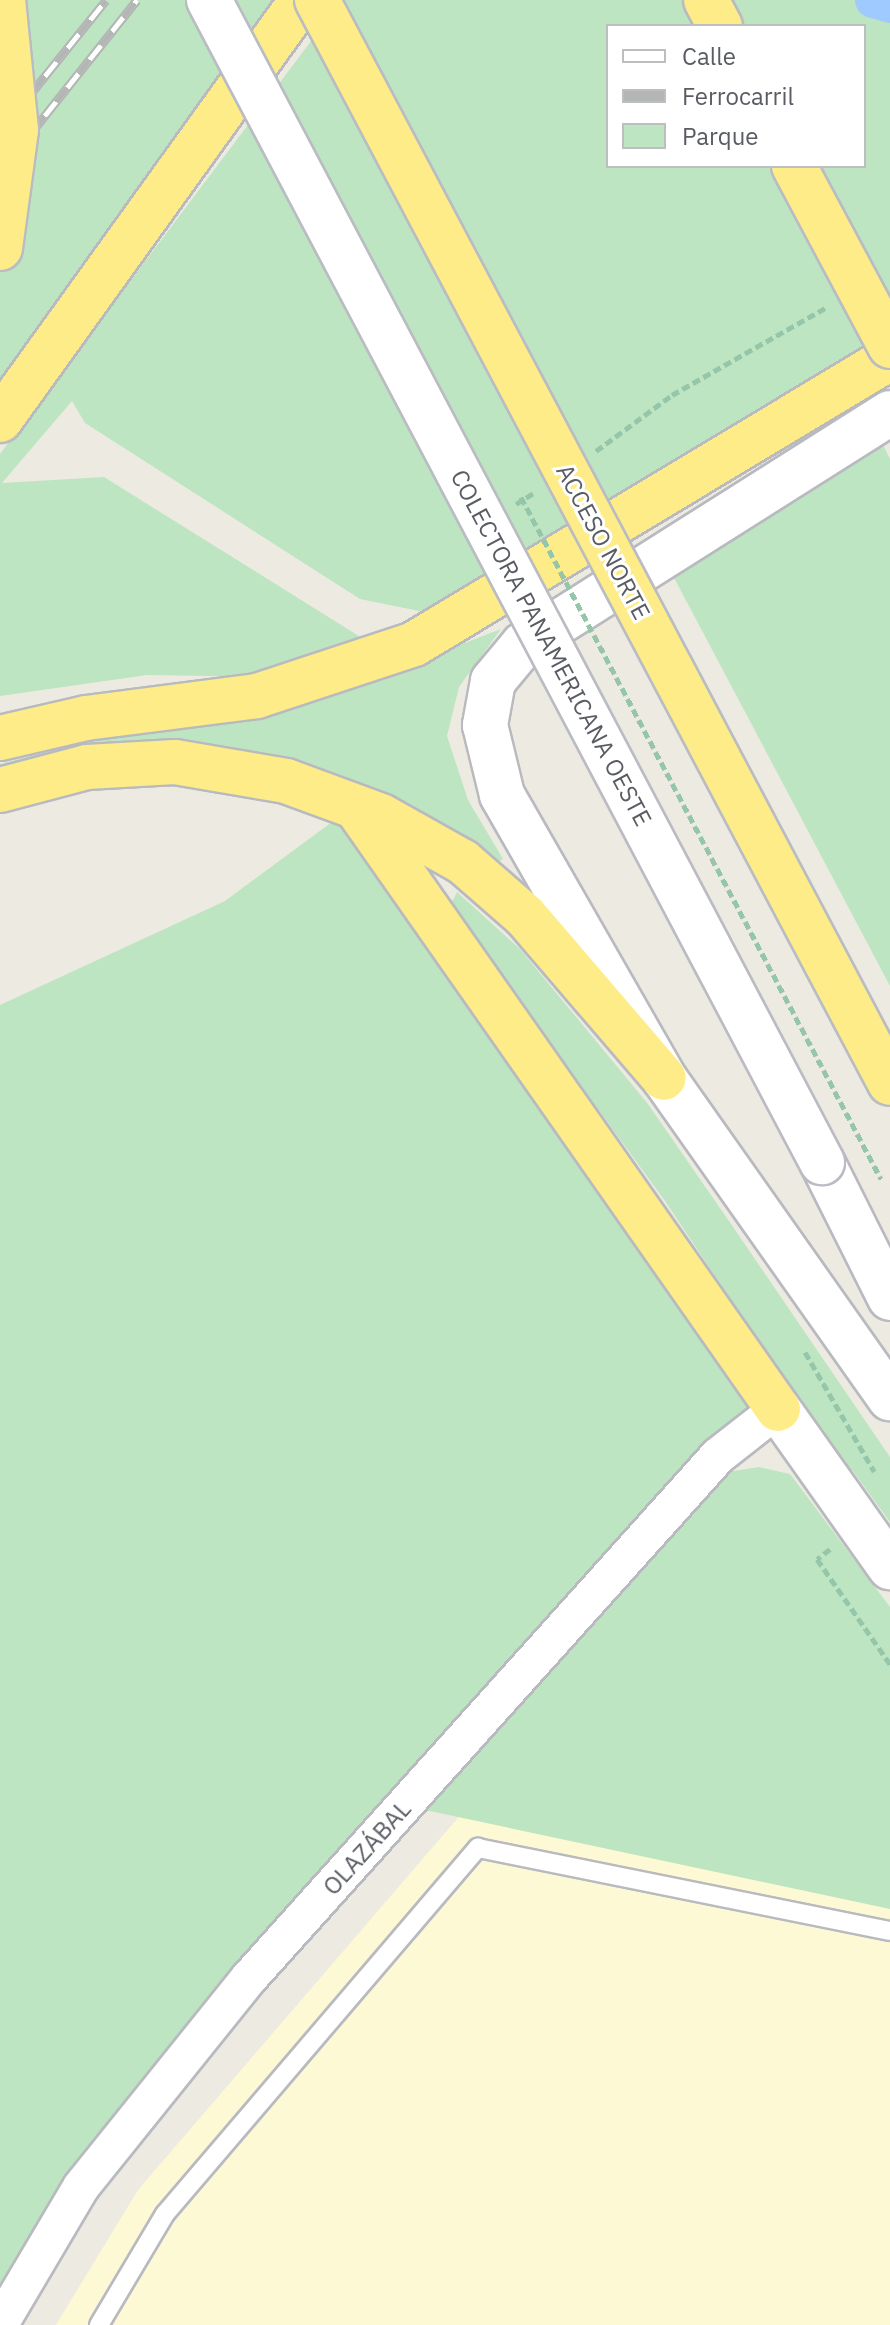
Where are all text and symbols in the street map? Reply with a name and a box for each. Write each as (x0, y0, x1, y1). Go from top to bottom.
legend (606, 24, 866, 168)
text: Calle (682, 40, 736, 72)
text: Ferrocarril (682, 80, 794, 112)
text: Parque (682, 120, 759, 152)
street label: ACCESO NORTE (550, 459, 656, 625)
street label: COLECTORA PANAMERICANA OESTE (445, 465, 657, 831)
street label: OLAZÁBAL (317, 1795, 417, 1901)

